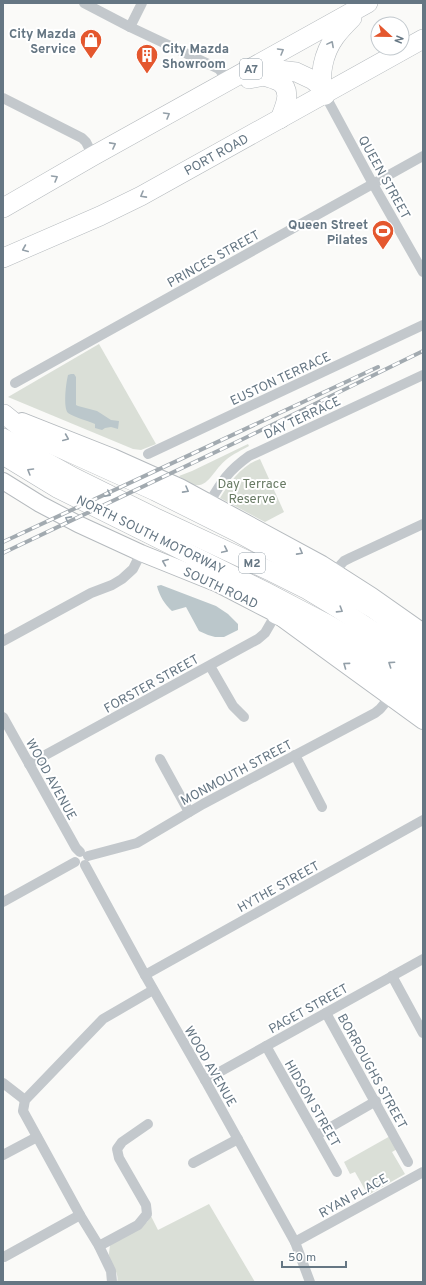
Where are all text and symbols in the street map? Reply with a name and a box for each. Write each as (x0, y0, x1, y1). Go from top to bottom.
north arrow (370, 16, 410, 56)
place label: City Mazda Service (9, 27, 76, 58)
shop icon: City Mazda Service (78, 27, 104, 60)
text: N (390, 33, 406, 46)
one-way arrow (326, 41, 333, 48)
building icon: City Mazda Showroom (134, 42, 160, 75)
place label: City Mazda Showroom (162, 42, 229, 73)
one-way arrow (276, 49, 284, 56)
road number: A7 (240, 59, 262, 79)
one-way arrow (163, 112, 170, 119)
street label: PORT ROAD (182, 132, 252, 180)
street label: QUEEN STREET (354, 133, 413, 222)
one-way arrow (109, 142, 116, 150)
one-way arrow (51, 176, 58, 183)
one-way arrow (140, 190, 147, 197)
place label: Queen Street Pilates (288, 218, 368, 249)
sports icon: Queen Street Pilates (370, 218, 396, 251)
street label: PRINCES STREET (165, 228, 263, 292)
one-way arrow (21, 244, 28, 252)
street label: EUSTON TERRACE (228, 350, 334, 410)
street label: DAY TERRACE (262, 394, 344, 444)
one-way arrow (63, 434, 70, 442)
one-way arrow (27, 469, 34, 476)
park label: Day Terrace Reserve (218, 477, 286, 508)
one-way arrow (181, 485, 189, 493)
one-way arrow (103, 489, 111, 497)
street label: NORTH SOUTH MOTORWAY (73, 493, 227, 579)
one-way arrow (65, 516, 72, 523)
one-way arrow (220, 545, 228, 553)
one-way arrow (296, 548, 303, 555)
road number: M2 (239, 553, 265, 573)
one-way arrow (161, 559, 168, 567)
street label: SOUTH ROAD (180, 564, 260, 613)
one-way arrow (336, 605, 343, 612)
street label: FORSTER STREET (102, 652, 202, 718)
one-way arrow (388, 661, 395, 669)
one-way arrow (343, 663, 350, 670)
street label: WOOD AVENUE (21, 736, 79, 824)
street label: MONMOUTH STREET (178, 738, 296, 810)
street label: HYTHE STREET (235, 859, 323, 917)
street label: PAGET STREET (266, 981, 352, 1038)
street label: BORROUGHS STREET (333, 1012, 410, 1132)
street label: WOOD AVENUE (180, 1024, 239, 1110)
street label: HIDSON STREET (280, 1058, 343, 1150)
street label: RYAN PLACE (317, 1171, 391, 1222)
scale bar (282, 1243, 346, 1269)
text: 50 m (288, 1250, 316, 1266)

